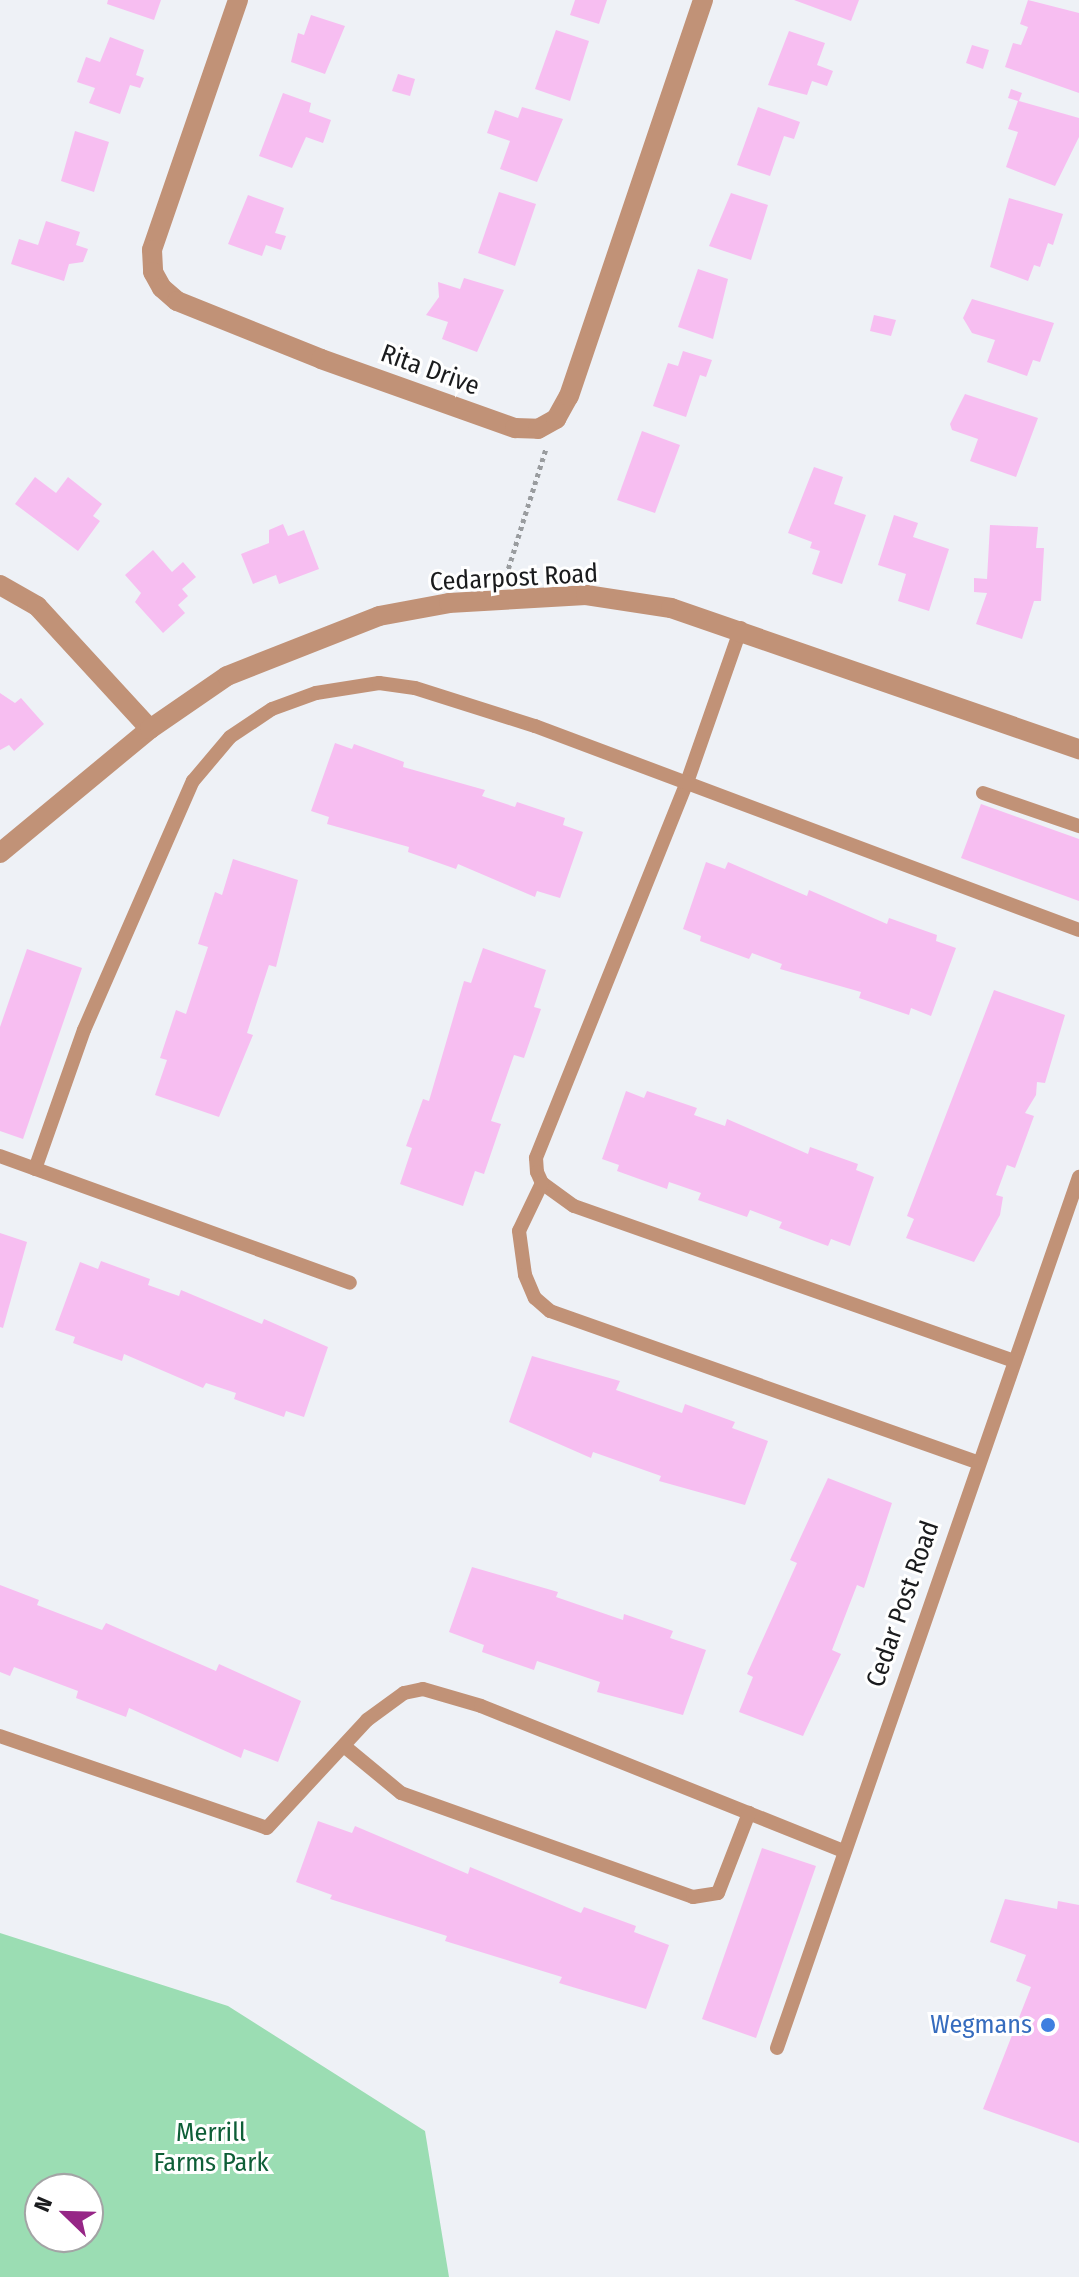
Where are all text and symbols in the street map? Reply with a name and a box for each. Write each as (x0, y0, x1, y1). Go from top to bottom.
street label: Rita Drive (376, 338, 484, 402)
street label: Cedarpost Road (429, 558, 599, 598)
street label: Cedar Post Road (860, 1517, 946, 1691)
place label: Wegmans (930, 2009, 1032, 2041)
marker: Wegmans (1039, 2016, 1057, 2034)
park label: Merrill Farms Park (153, 2117, 269, 2178)
north arrow (24, 2173, 104, 2253)
text: N (28, 2193, 58, 2216)

